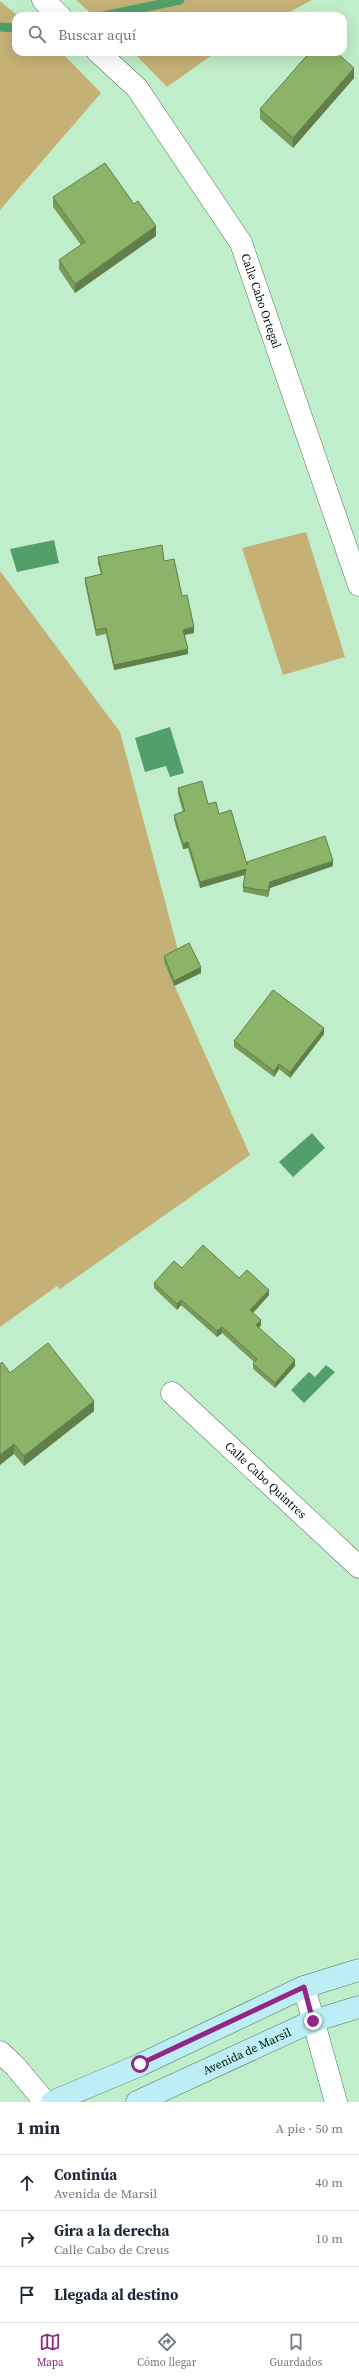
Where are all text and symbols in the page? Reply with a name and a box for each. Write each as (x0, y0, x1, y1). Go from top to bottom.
search box (12, 12, 347, 56)
icon: search (26, 23, 48, 45)
text: Buscar aquí (58, 24, 136, 45)
street label: Calle Cabo Ortegal (237, 251, 285, 351)
street label: Calle Cabo Quintres (221, 1438, 310, 1522)
route end (304, 2012, 322, 2030)
street label: Avenida de Marsil (200, 2024, 294, 2079)
route start (131, 2055, 149, 2073)
text: 1 min (16, 2116, 60, 2140)
text: A pie · 50 m (276, 2120, 343, 2137)
text: Continúa (54, 2164, 117, 2185)
icon: ahead (16, 2172, 38, 2194)
text: 40 m (315, 2174, 343, 2191)
text: Avenida de Marsil (54, 2185, 157, 2202)
text: Gira a la derecha (54, 2220, 169, 2241)
icon: right (16, 2228, 38, 2250)
text: 10 m (315, 2230, 343, 2247)
text: Calle Cabo de Creus (54, 2241, 169, 2258)
icon: arrive (16, 2284, 38, 2306)
text: Llegada al destino (54, 2284, 179, 2305)
tab: Mapa (37, 2331, 64, 2370)
tab: Cómo llegar (137, 2331, 196, 2370)
tab: Guardados (270, 2331, 322, 2370)

